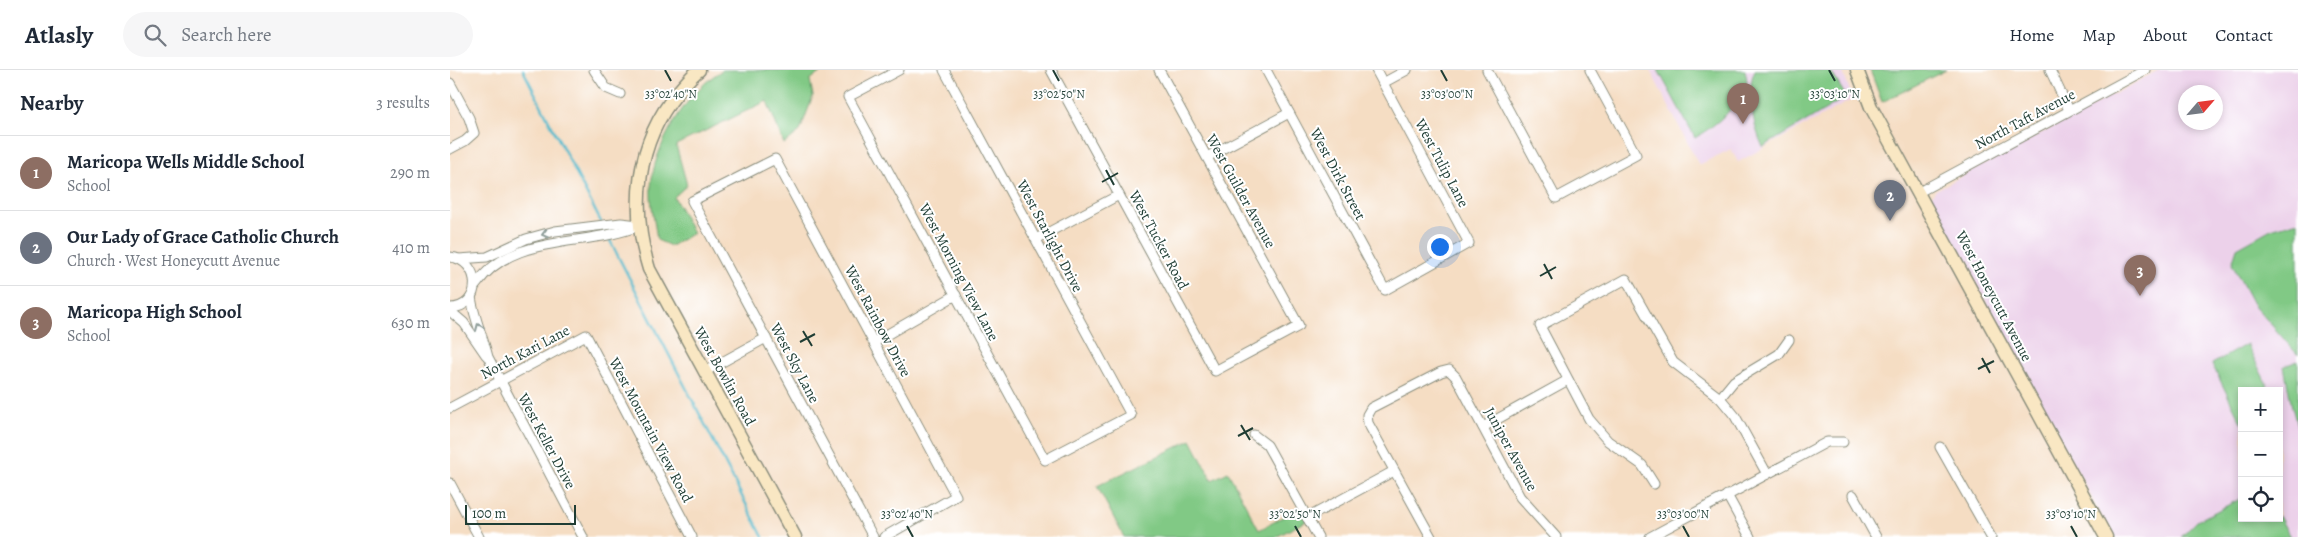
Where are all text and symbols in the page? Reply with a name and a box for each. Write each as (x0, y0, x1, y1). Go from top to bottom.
search box (123, 12, 473, 57)
text: Atlasly (25, 19, 93, 51)
icon: search (141, 21, 169, 49)
text: Search here (181, 22, 272, 48)
text: Home (2009, 23, 2054, 47)
text: Map (2082, 23, 2115, 47)
text: About (2143, 23, 2187, 47)
text: Contact (2215, 23, 2273, 47)
pin: 1 (1727, 83, 1759, 124)
street label: North Taft Avenue (1971, 84, 2079, 154)
north arrow (2178, 85, 2223, 130)
text: 33°02'40"N (645, 86, 697, 102)
text: 33°02'50"N (1033, 86, 1085, 102)
text: 33°03'00"N (1421, 86, 1473, 102)
text: 33°03'10"N (1810, 86, 1860, 102)
text: Nearby (20, 89, 83, 117)
text: 3 results (376, 92, 430, 114)
street label: West Tulip Lane (1410, 114, 1474, 211)
street label: West Dirk Street (1305, 124, 1371, 223)
street label: West Guilder Avenue (1201, 130, 1281, 252)
text: Maricopa Wells Middle School (67, 149, 304, 175)
text: 1 (33, 162, 39, 184)
text: 290 m (390, 162, 430, 184)
text: School (67, 175, 110, 197)
street label: West Starlight Drive (1012, 176, 1088, 296)
pin: 2 (1874, 180, 1906, 221)
street label: West Tucker Road (1124, 186, 1194, 294)
street label: West Morning View Lane (914, 199, 1004, 344)
text: Our Lady of Grace Catholic Church (67, 224, 339, 250)
street label: West Honeycutt Avenue (1951, 226, 2037, 365)
one-way arrow (541, 228, 550, 238)
your location (1427, 234, 1453, 260)
text: 2 (32, 237, 40, 259)
text: 410 m (392, 237, 430, 259)
text: Church · West Honeycutt Avenue (67, 250, 280, 272)
pin: 3 (2124, 255, 2156, 296)
street label: West Rainbow Drive (840, 261, 916, 381)
text: Maricopa High School (67, 299, 242, 325)
text: 3 (33, 312, 39, 334)
text: 630 m (391, 312, 430, 334)
street label: West Sky Lane (765, 319, 825, 407)
street label: North Kari Lane (477, 320, 573, 384)
street label: West Bowlin Road (689, 322, 761, 430)
one-way arrow (475, 323, 485, 332)
text: School (67, 325, 110, 347)
street label: West Mountain View Road (604, 353, 698, 507)
map controls (2238, 387, 2283, 522)
button: + (2238, 387, 2283, 432)
street label: West Keller Drive (513, 389, 581, 493)
street label: Juniper Avenue (1480, 403, 1542, 495)
button: − (2238, 432, 2283, 477)
button: locate (2238, 477, 2283, 522)
scale bar (465, 502, 576, 525)
text: 100 m (472, 504, 506, 523)
text: 33°02'40"N (881, 506, 933, 522)
text: 33°02'50"N (1269, 506, 1321, 522)
text: 33°03'00"N (1657, 506, 1709, 522)
text: 33°03'10"N (2046, 506, 2096, 522)

